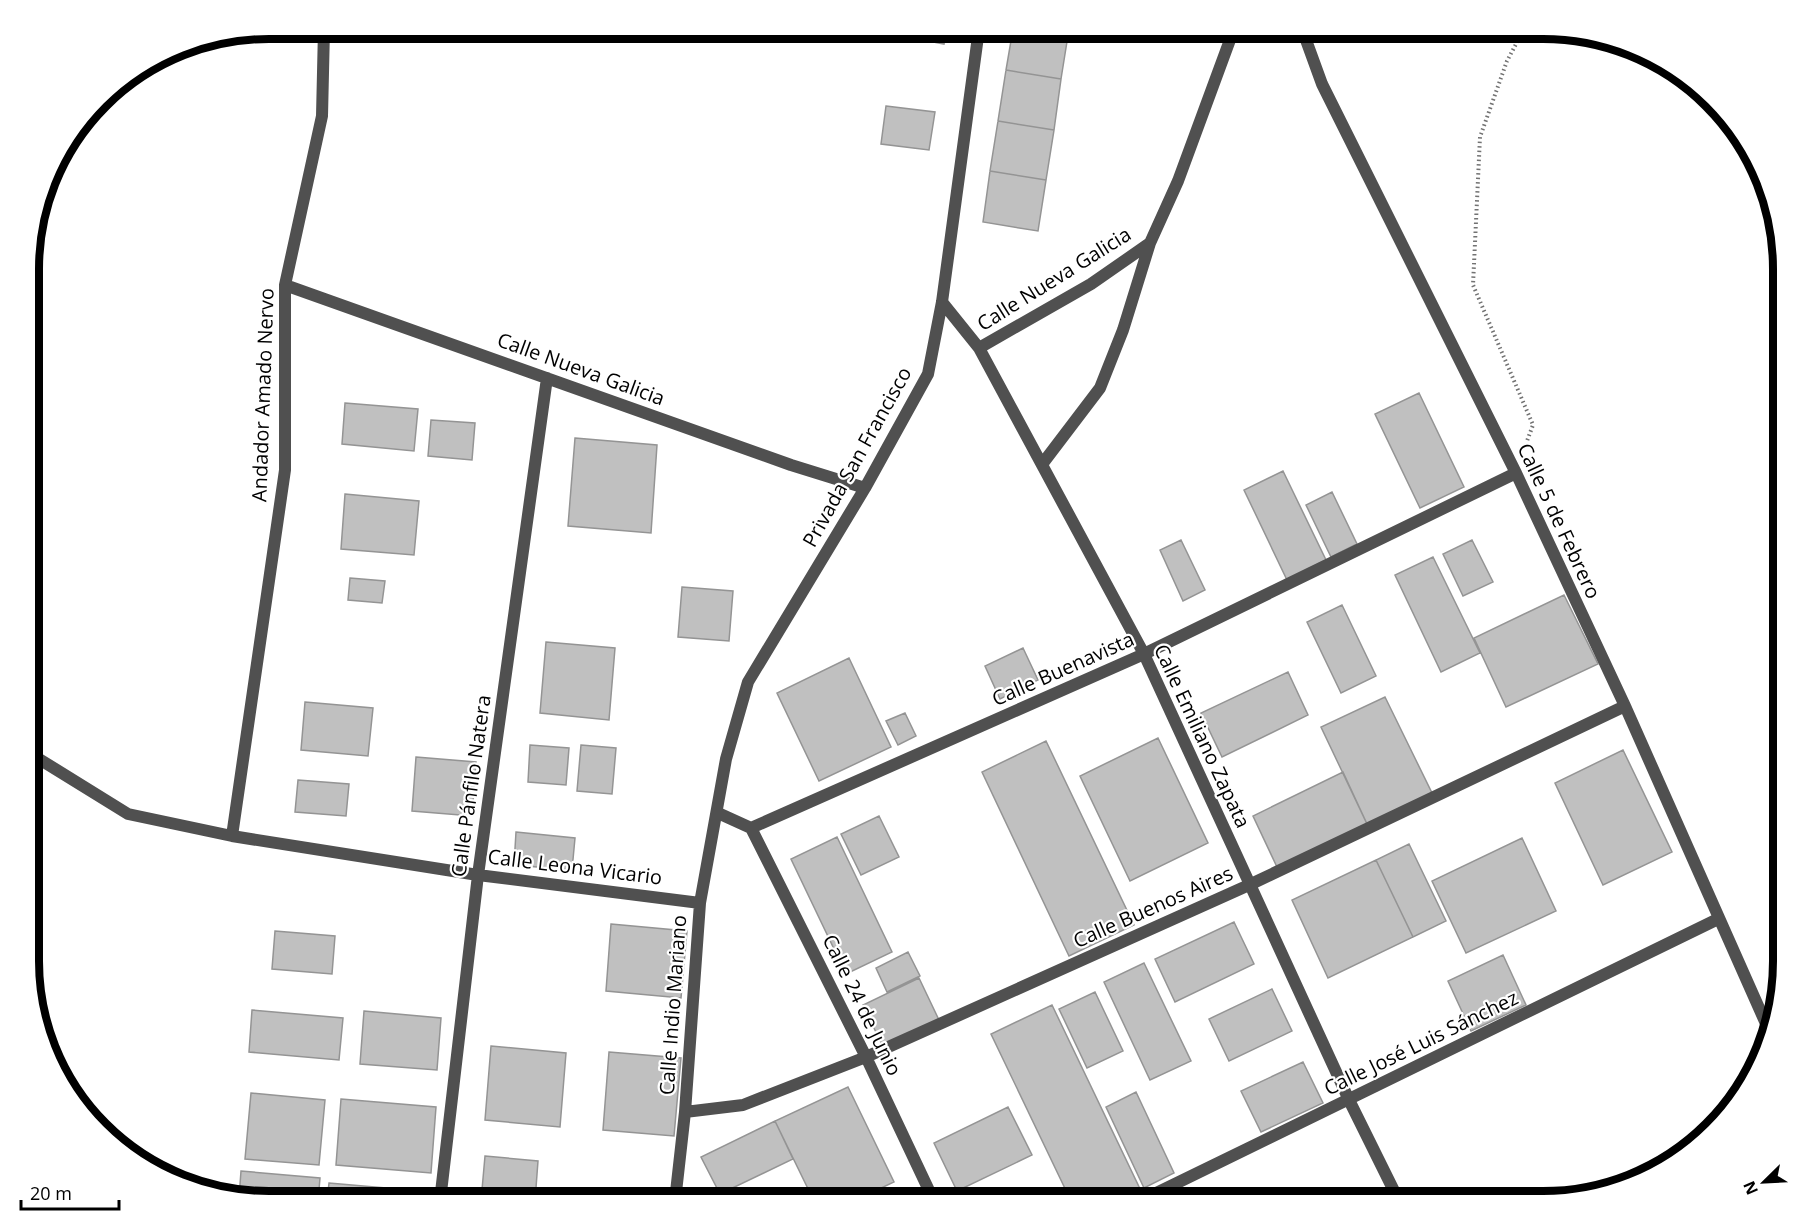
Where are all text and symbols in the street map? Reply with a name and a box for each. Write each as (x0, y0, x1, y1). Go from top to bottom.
street label: Calle Nueva Galicia (972, 220, 1136, 337)
street label: Andador Amado Nervo (245, 288, 280, 502)
street label: Calle Nueva Galicia (494, 326, 669, 411)
street label: Privada San Francisco (796, 362, 917, 552)
street label: Calle 5 de Febrero (1512, 439, 1607, 603)
street label: Calle Buenavista (987, 625, 1138, 712)
street label: Calle Emiliano Zapata (1148, 640, 1257, 832)
street label: Calle Pánfilo Natera (444, 693, 497, 879)
street label: Calle Leona Vicario (486, 842, 664, 891)
street label: Calle Buenos Aires (1069, 859, 1237, 954)
street label: Calle Indio Mariano (653, 914, 692, 1096)
street label: Calle 24 de Junio (817, 930, 908, 1080)
street label: Calle José Luis Sánchez (1319, 984, 1522, 1101)
north arrow (1734, 1152, 1794, 1212)
scale bar (21, 1173, 118, 1211)
text: N (1738, 1178, 1763, 1199)
text: 20 m (30, 1181, 72, 1205)

